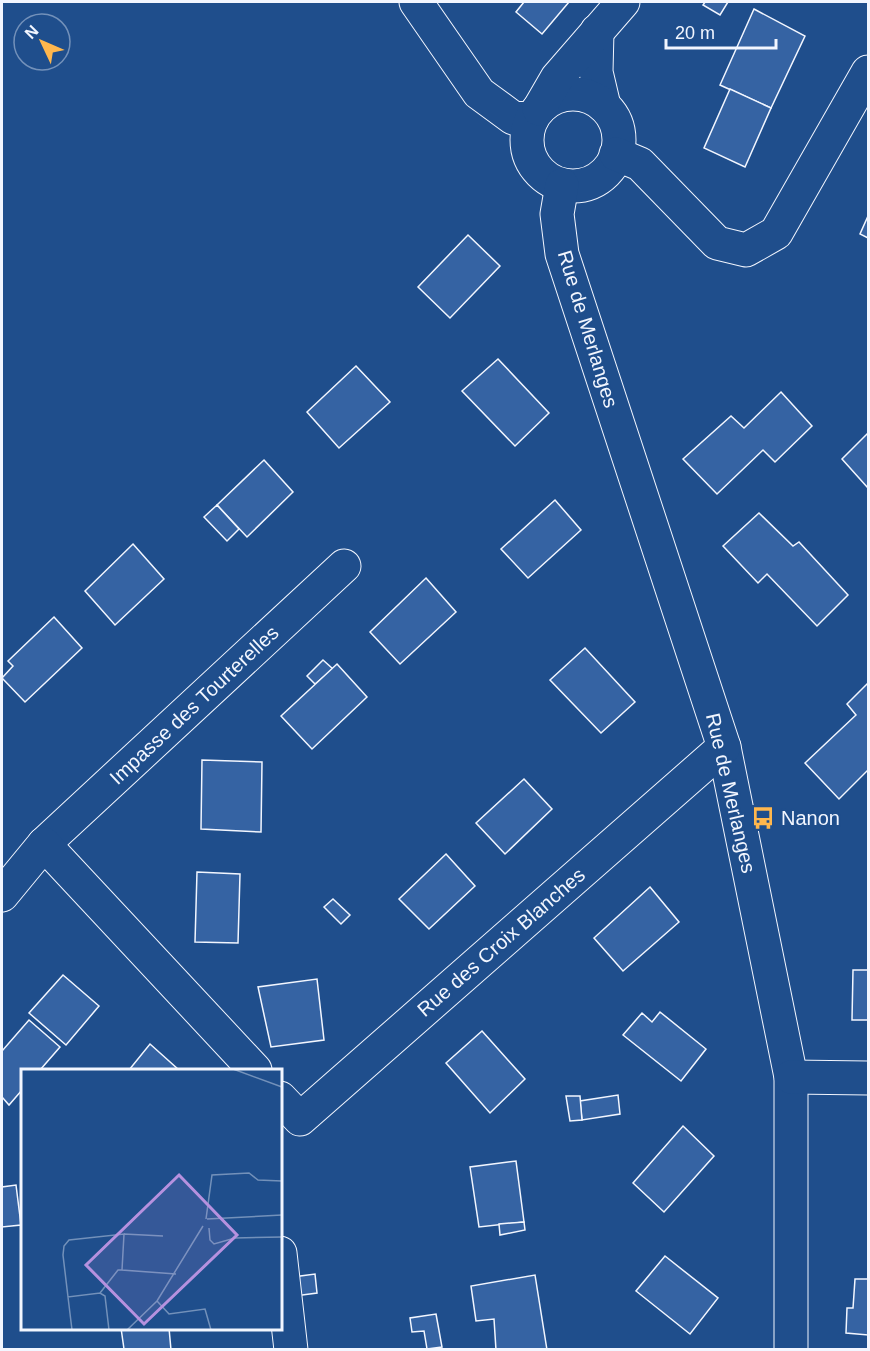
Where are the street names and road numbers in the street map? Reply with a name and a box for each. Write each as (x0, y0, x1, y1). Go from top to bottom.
street label: Rue de Merlanges (554, 248, 622, 410)
street label: Impasse des Tourterelles (105, 621, 283, 789)
street label: Rue de Merlanges (702, 711, 760, 875)
street label: Rue des Croix Blanches (413, 863, 589, 1021)

